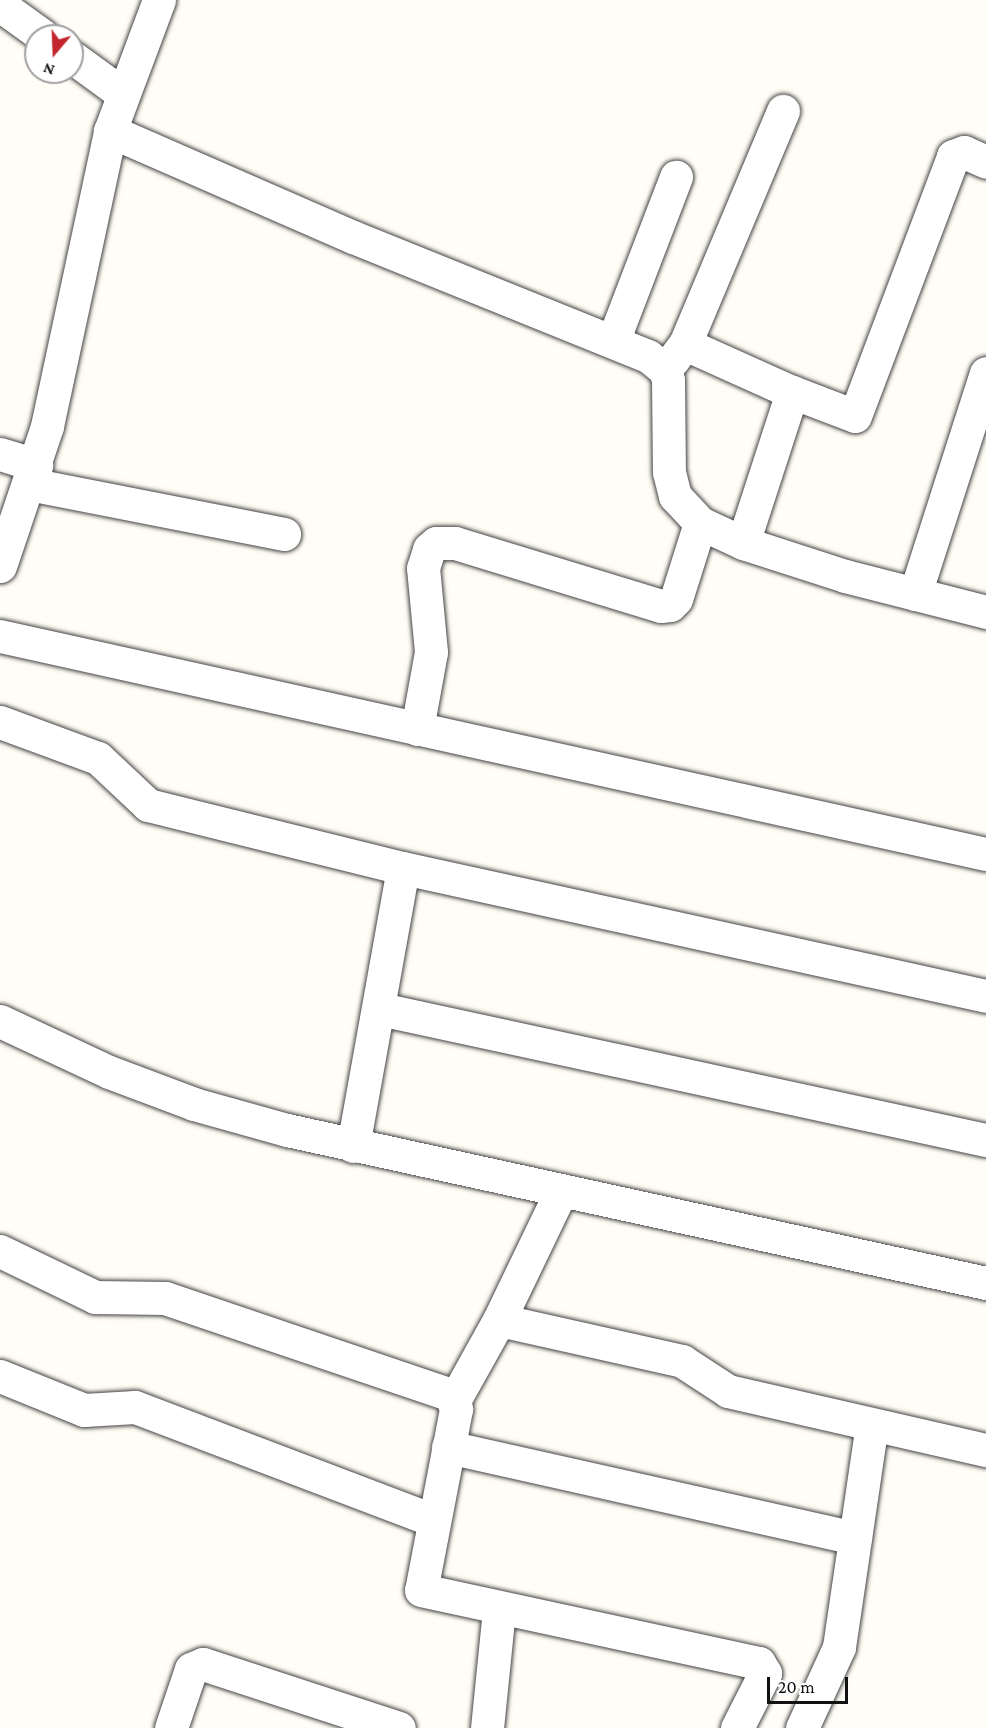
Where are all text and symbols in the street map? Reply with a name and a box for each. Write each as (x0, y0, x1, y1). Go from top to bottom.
north arrow (24, 24, 84, 84)
text: N (41, 60, 57, 79)
scale bar (770, 1665, 851, 1703)
text: 20 m (778, 1677, 815, 1697)

